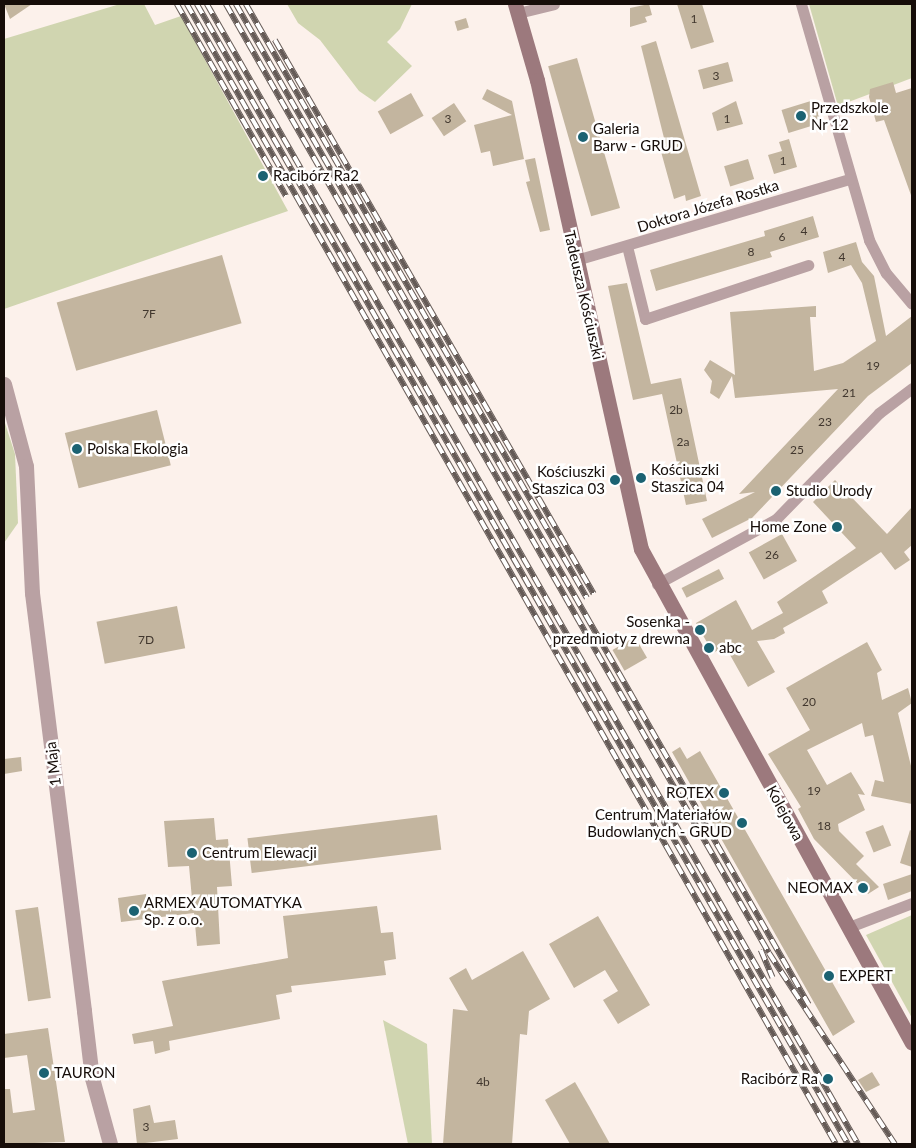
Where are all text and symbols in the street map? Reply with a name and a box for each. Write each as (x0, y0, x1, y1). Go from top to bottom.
house number: 1 (691, 12, 697, 26)
house number: 3 (713, 69, 719, 83)
place label: Przedszkole Nr 12 (811, 98, 889, 133)
marker: Przedszkole Nr 12 (795, 110, 807, 122)
house number: 3 (445, 112, 451, 126)
house number: 1 (724, 112, 730, 126)
place label: Galeria Barw - GRUD (593, 119, 683, 154)
marker: Galeria Barw - GRUD (577, 131, 589, 143)
house number: 1 (780, 154, 786, 168)
place label: Racibórz Ra2 (273, 167, 359, 185)
marker: Racibórz Ra2 (257, 170, 269, 182)
street label: Doktora Józefa Rostka (635, 176, 781, 236)
house number: 4 (801, 224, 807, 238)
street label: Tadeusza Kościuszki (560, 229, 608, 361)
house number: 6 (779, 230, 785, 244)
house number: 8 (748, 245, 754, 259)
house number: 4 (839, 250, 845, 264)
house number: 7F (142, 307, 156, 321)
house number: 19 (866, 359, 880, 373)
house number: 21 (842, 386, 856, 400)
house number: 2b (669, 403, 683, 417)
house number: 23 (818, 415, 832, 429)
house number: 2a (677, 435, 689, 449)
place label: Polska Ekologia (87, 440, 188, 458)
marker: Polska Ekologia (71, 443, 83, 455)
house number: 25 (790, 443, 804, 457)
place label: Kościuszki Staszica 04 (651, 460, 724, 495)
place label: Kościuszki Staszica 03 (532, 462, 605, 497)
marker: Kościuszki Staszica 04 (635, 472, 647, 484)
marker: Kościuszki Staszica 03 (609, 474, 621, 486)
place label: Studio Urody (786, 482, 872, 500)
marker: Studio Urody (770, 485, 782, 497)
place label: Home Zone (750, 518, 827, 536)
marker: Home Zone (831, 521, 843, 533)
house number: 26 (765, 548, 779, 562)
place label: Sosenka - przedmioty z drewna (552, 612, 690, 647)
marker: Sosenka - przedmioty z drewna (694, 624, 706, 636)
house number: 7D (138, 633, 154, 647)
place label: abc (719, 639, 742, 657)
marker: abc (703, 642, 715, 654)
house number: 20 (802, 695, 816, 709)
street label: 1 Maja (41, 741, 65, 787)
street label: Kolejowa (762, 782, 808, 844)
place label: ROTEX (666, 784, 714, 802)
house number: 19 (807, 784, 821, 798)
marker: ROTEX (718, 787, 730, 799)
place label: Centrum Materiałów Budowlanych - GRUD (587, 805, 732, 840)
marker: Centrum Materiałów Budowlanych - GRUD (736, 817, 748, 829)
house number: 18 (817, 819, 831, 833)
place label: Centrum Elewacji (202, 844, 317, 862)
marker: Centrum Elewacji (186, 847, 198, 859)
place label: NEOMAX (787, 879, 853, 897)
marker: NEOMAX (857, 882, 869, 894)
place label: ARMEX AUTOMATYKA Sp. z o.o. (144, 893, 302, 928)
marker: ARMEX AUTOMATYKA Sp. z o.o. (128, 905, 140, 917)
place label: EXPERT (839, 967, 893, 985)
marker: EXPERT (823, 970, 835, 982)
place label: TAURON (54, 1064, 115, 1082)
marker: TAURON (38, 1067, 50, 1079)
place label: Racibórz Ra (741, 1070, 818, 1088)
marker: Racibórz Ra (822, 1073, 834, 1085)
house number: 4b (476, 1075, 490, 1089)
house number: 3 (143, 1120, 149, 1134)

